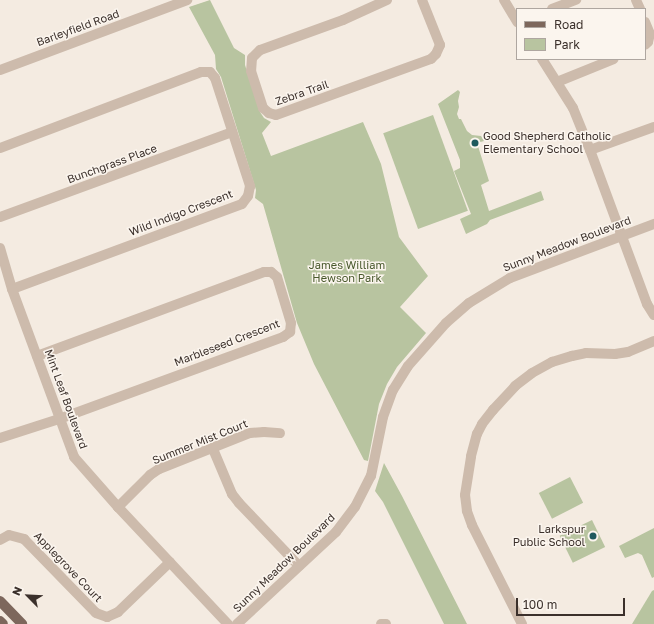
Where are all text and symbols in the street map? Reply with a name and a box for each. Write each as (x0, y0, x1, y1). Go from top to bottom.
street label: Barleyfield Road (35, 7, 121, 49)
legend (516, 8, 646, 60)
text: Road (554, 17, 583, 32)
text: Park (554, 37, 580, 52)
street label: Zebra Trail (274, 78, 330, 108)
place label: Good Shepherd Catholic Elementary School (483, 130, 611, 156)
marker: Good Shepherd Catholic Elementary School (470, 138, 480, 148)
street label: Bunchgrass Place (65, 142, 159, 186)
street label: Wild Indigo Crescent (127, 187, 235, 239)
street label: Sunny Meadow Boulevard (501, 213, 633, 275)
park label: James William Hewson Park (309, 259, 385, 285)
street label: Marbleseed Crescent (172, 317, 282, 369)
street label: Mint Leaf Boulevard (42, 347, 90, 451)
street label: Summer Mist Court (150, 417, 250, 467)
street label: Sunny Meadow Boulevard (230, 511, 338, 615)
place label: Larkspur Public School (513, 523, 585, 549)
street label: Applegrove Court (31, 529, 105, 605)
marker: Larkspur Public School (588, 531, 598, 541)
north arrow (8, 576, 48, 616)
text: N (9, 584, 24, 597)
scale bar (518, 590, 627, 616)
text: 100 m (523, 597, 557, 612)

